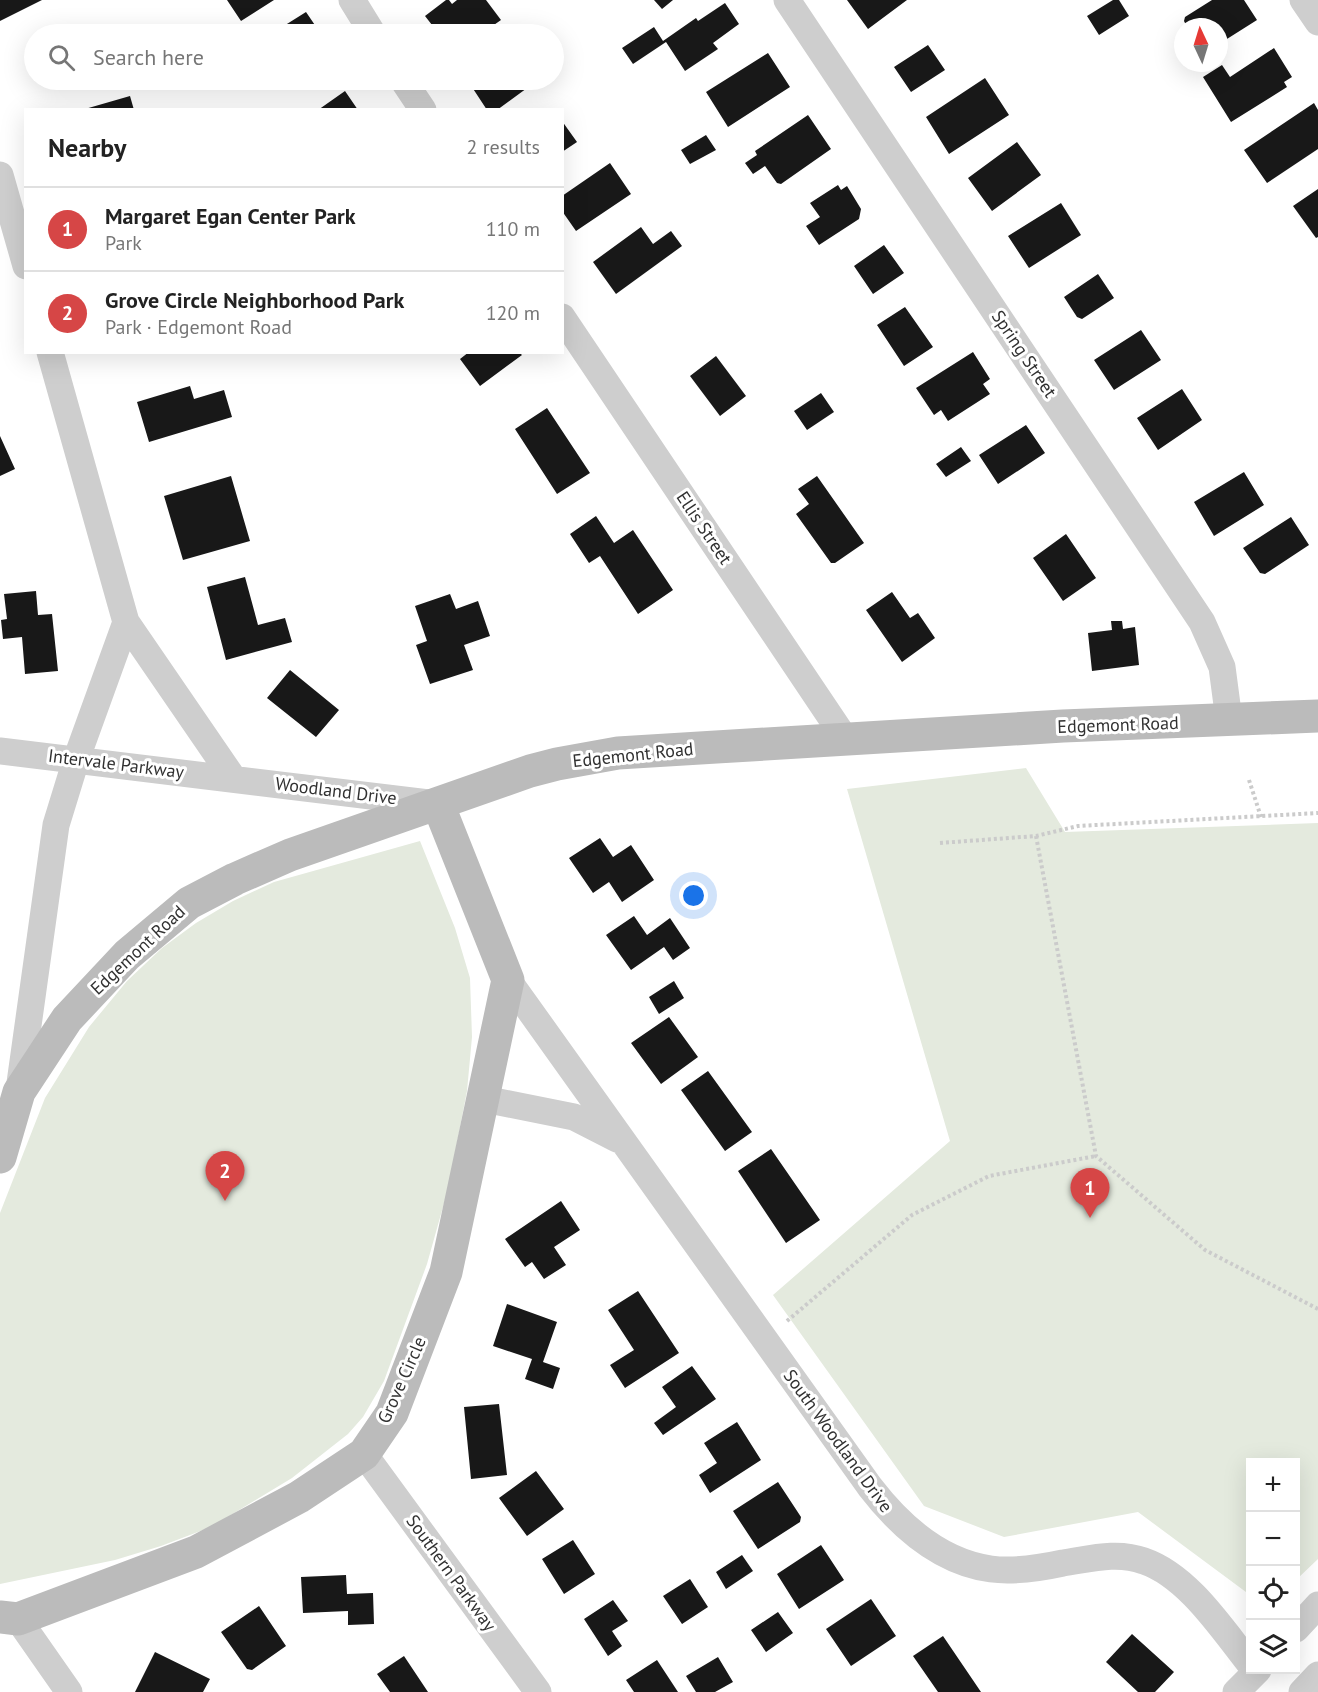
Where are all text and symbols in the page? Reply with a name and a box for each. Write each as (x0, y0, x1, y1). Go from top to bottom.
north arrow (1174, 18, 1228, 72)
search box (24, 24, 564, 90)
icon: search (45, 41, 78, 74)
text: Search here (93, 43, 204, 71)
text: Nearby (48, 131, 126, 164)
text: 2 results (467, 134, 540, 160)
text: Margaret Egan Center Park (105, 202, 356, 230)
text: 1 (62, 216, 73, 242)
text: 110 m (486, 216, 540, 242)
text: Park (105, 230, 142, 256)
text: Grove Circle Neighborhood Park (105, 286, 404, 314)
text: 2 (62, 300, 73, 326)
text: 120 m (486, 300, 540, 326)
street label: Spring Street (987, 306, 1062, 402)
text: Park · Edgemont Road (105, 314, 292, 340)
street label: Ellis Street (672, 487, 737, 569)
street label: Edgemont Road (1057, 711, 1179, 738)
street label: Edgemont Road (571, 737, 694, 772)
street label: Intervale Parkway (47, 744, 186, 783)
street label: Woodland Drive (274, 772, 398, 809)
your location (679, 881, 708, 910)
street label: Edgemont Road (85, 900, 190, 999)
pin: 2 (206, 1152, 244, 1201)
pin: 1 (1070, 1168, 1110, 1218)
street label: Grove Circle (372, 1333, 431, 1427)
street label: South Woodland Drive (779, 1365, 898, 1517)
map controls (1246, 1458, 1300, 1674)
button: + (1246, 1458, 1300, 1512)
street label: Southern Parkway (401, 1510, 502, 1636)
button: − (1246, 1512, 1300, 1566)
button: locate (1246, 1566, 1300, 1620)
button: layers (1246, 1620, 1300, 1674)

